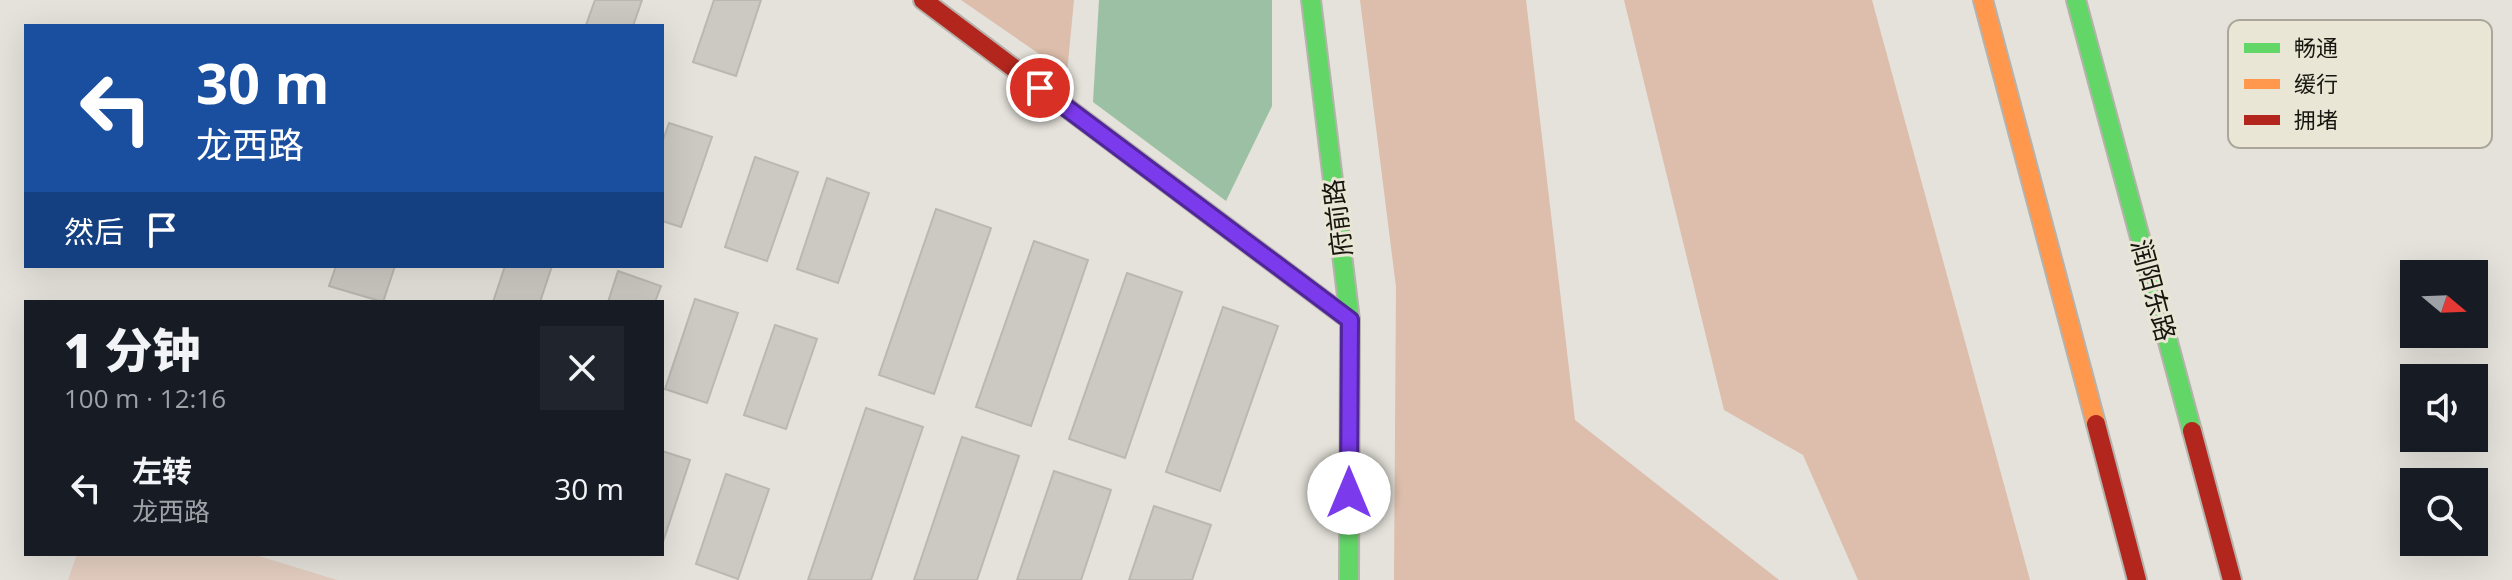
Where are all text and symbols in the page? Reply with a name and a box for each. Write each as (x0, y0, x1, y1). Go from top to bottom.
legend (2228, 20, 2492, 148)
text: 畅通 (2294, 32, 2338, 62)
text: 30 m (196, 44, 330, 120)
pin (1006, 54, 1074, 122)
icon: left (64, 56, 168, 160)
icon: arrive (1018, 66, 1062, 110)
text: 缓行 (2294, 68, 2338, 98)
text: 拥堵 (2294, 104, 2338, 134)
text: 龙西路 (196, 120, 304, 169)
street label: 府前路 (1314, 177, 1360, 259)
icon: arrive (140, 208, 184, 252)
text: 然后 (64, 211, 124, 252)
street label: 润阳东路 (2123, 235, 2185, 345)
north arrow (2400, 260, 2488, 348)
map controls (2400, 260, 2488, 556)
text: 1 分钟 (64, 317, 201, 382)
button: close (540, 326, 624, 410)
button: sound (2400, 364, 2488, 452)
text: 100 m · 12:16 (64, 380, 226, 416)
text: 左转 (132, 450, 192, 491)
position arrow (1307, 451, 1391, 535)
icon: left (64, 466, 108, 510)
text: 30 m (554, 468, 624, 509)
button: search (2400, 468, 2488, 556)
text: 龙西路 (132, 493, 210, 529)

